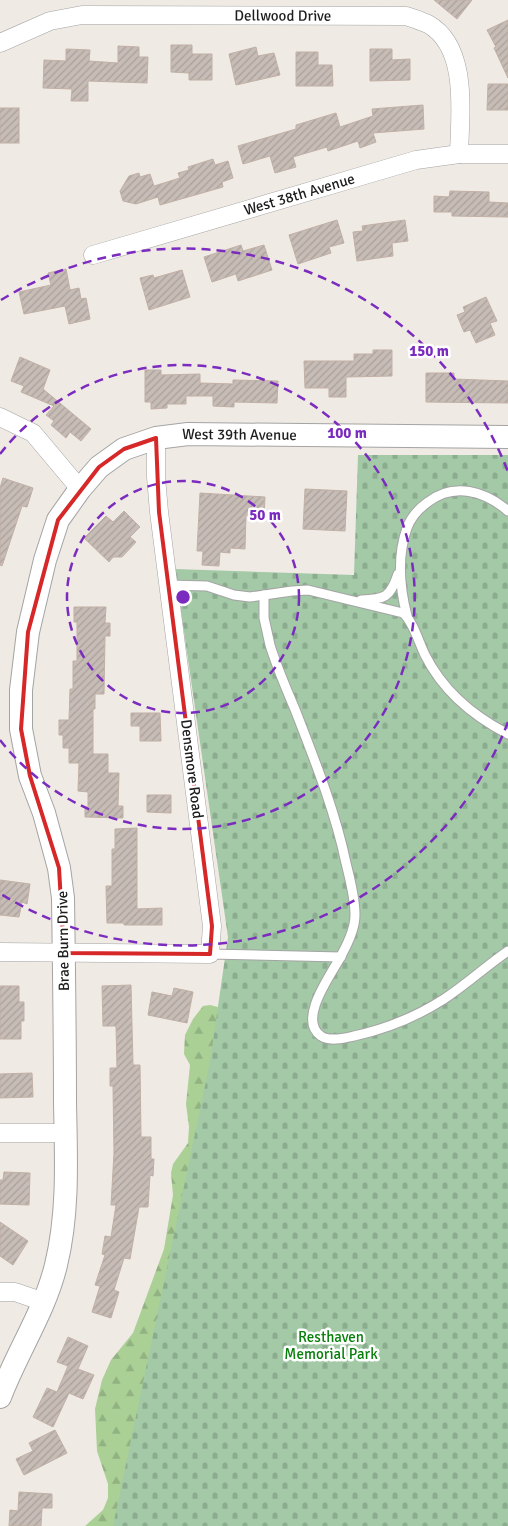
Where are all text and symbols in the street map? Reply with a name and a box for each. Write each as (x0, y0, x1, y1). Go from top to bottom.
street label: Dellwood Drive (234, 6, 331, 25)
street label: West 38th Avenue (242, 170, 357, 219)
text: 150 m (409, 342, 449, 360)
text: 100 m (327, 424, 367, 442)
street label: West 39th Avenue (182, 425, 297, 444)
text: 50 m (249, 506, 281, 524)
centre of rings (174, 588, 192, 606)
street label: Densmore Road (177, 718, 207, 820)
street label: Brae Burn Drive (53, 891, 73, 991)
park label: Resthaven Memorial Park (284, 1328, 378, 1363)

